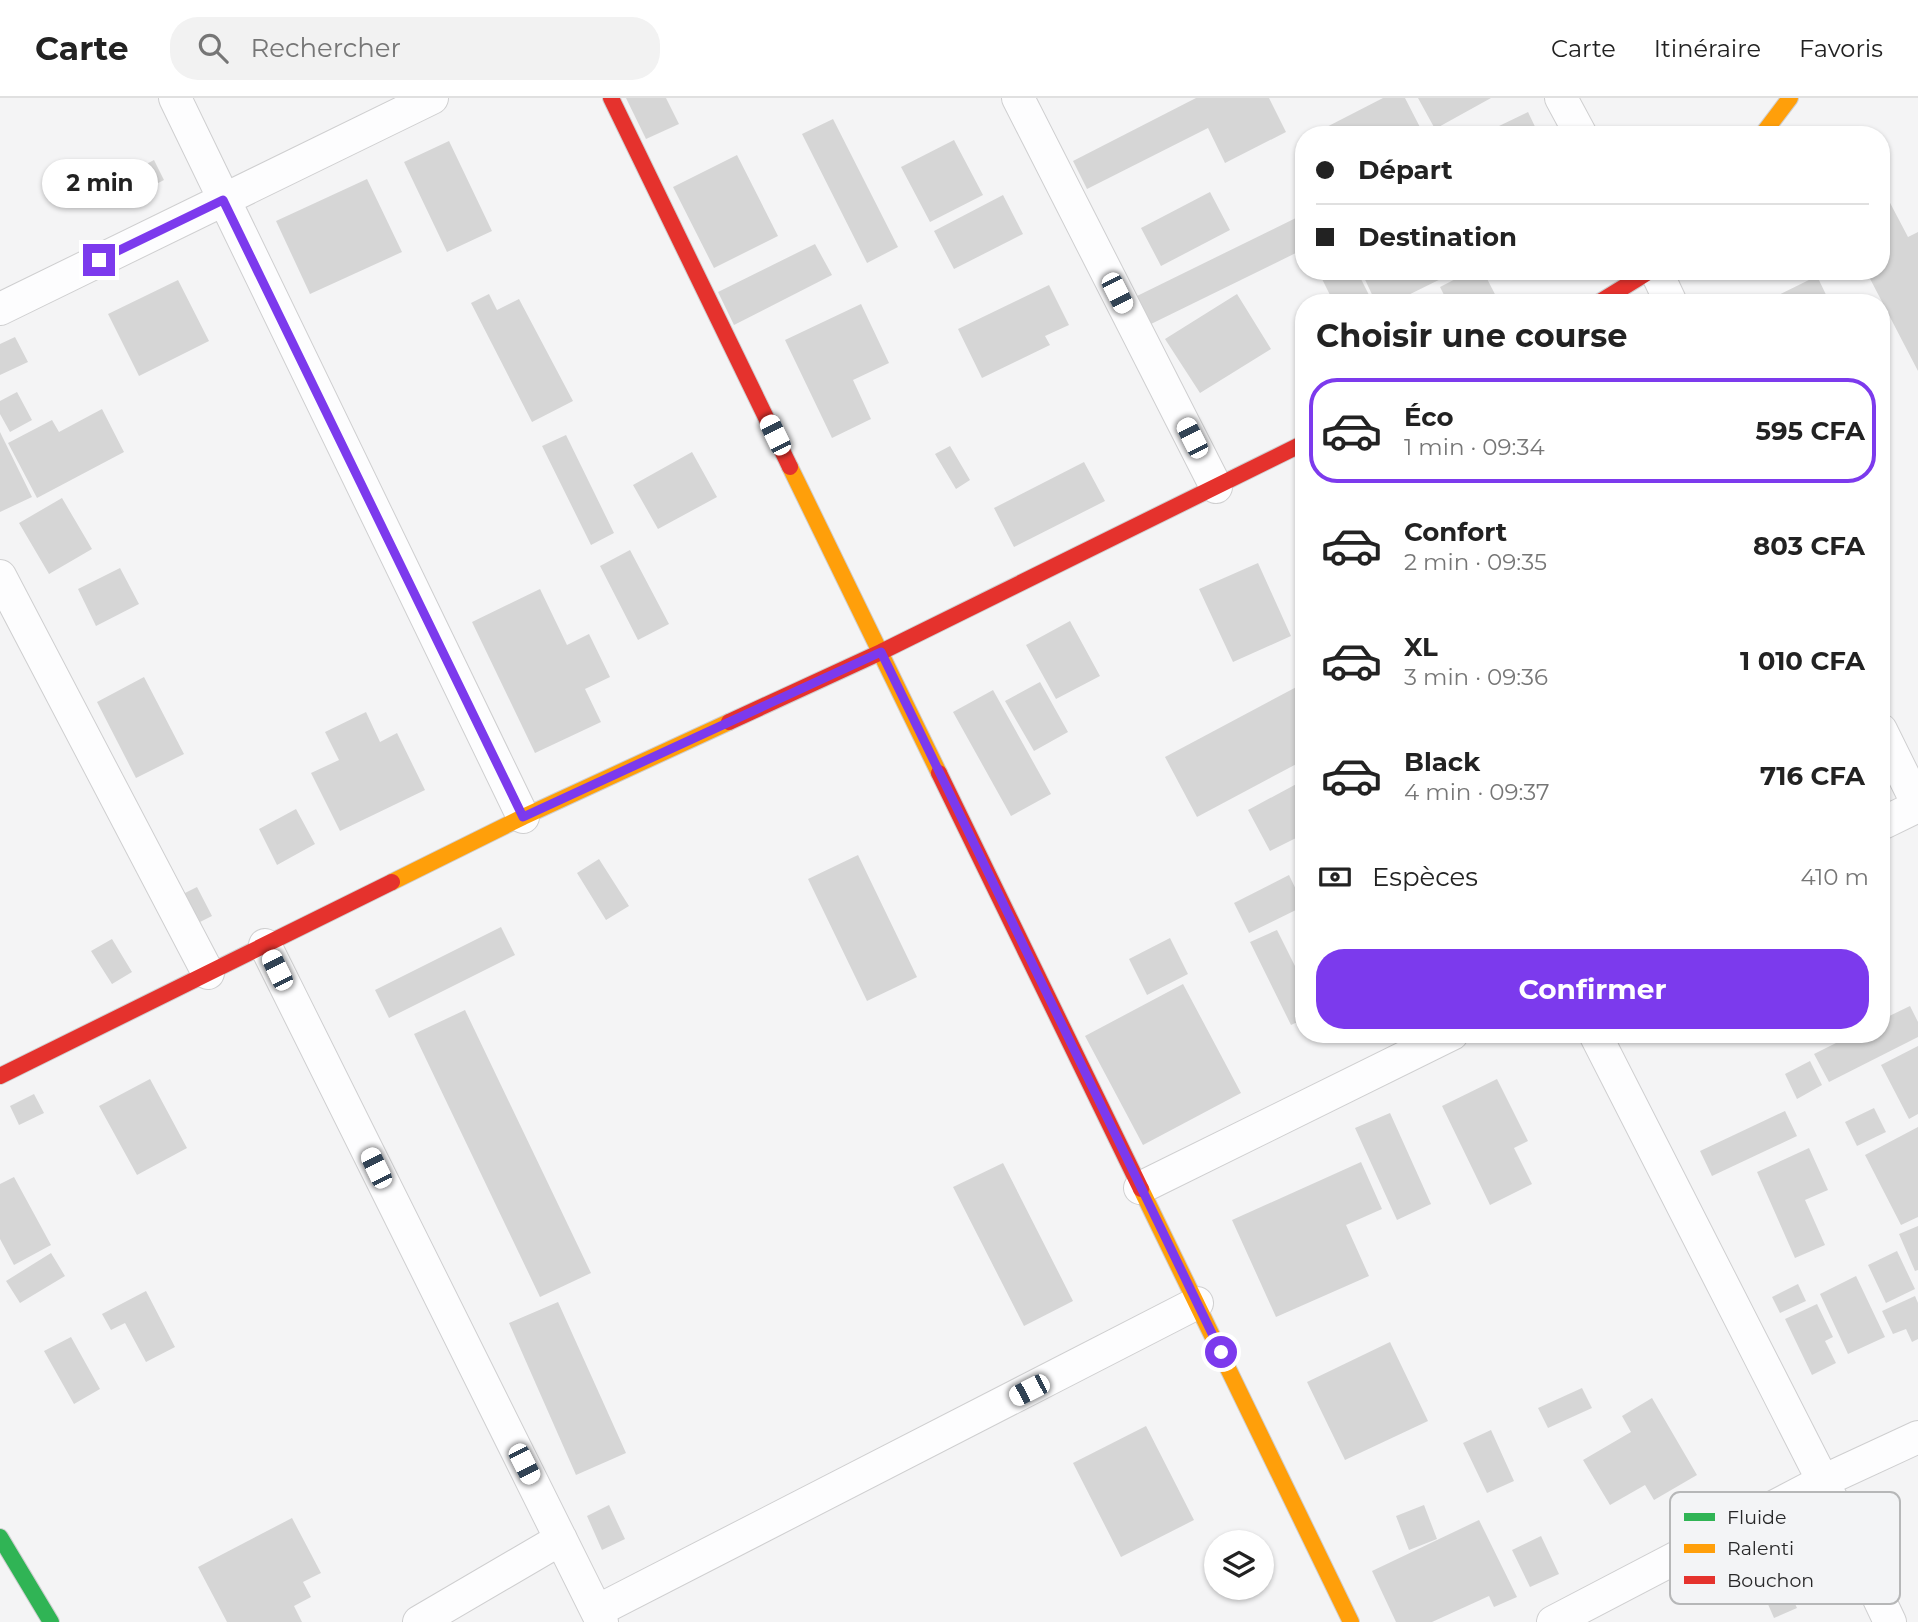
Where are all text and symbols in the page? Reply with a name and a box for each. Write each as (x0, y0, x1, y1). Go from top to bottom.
search box (170, 17, 660, 80)
text: Carte (35, 28, 128, 68)
icon: search (194, 29, 232, 67)
text: Rechercher (250, 32, 401, 64)
text: Carte (1551, 34, 1616, 63)
text: Itinéraire (1654, 34, 1761, 63)
text: Favoris (1799, 34, 1883, 63)
text: Départ (1358, 154, 1453, 186)
callout: 2 min (41, 158, 157, 208)
text: 2 min (66, 169, 134, 197)
text: Destination (1358, 221, 1517, 253)
route end (83, 244, 115, 276)
car (1099, 270, 1136, 316)
text: Choisir une course (1316, 316, 1628, 355)
icon: car (1320, 399, 1383, 462)
text: Éco (1404, 401, 1454, 433)
car (757, 412, 794, 458)
car (1174, 415, 1211, 461)
text: 595 CFA (1756, 415, 1865, 447)
text: 1 min · 09:34 (1404, 433, 1545, 461)
icon: car (1320, 514, 1383, 577)
text: Confort (1404, 516, 1507, 548)
text: 803 CFA (1753, 530, 1865, 562)
text: 2 min · 09:35 (1404, 548, 1547, 576)
icon: car (1320, 629, 1383, 692)
text: XL (1404, 631, 1438, 663)
text: 1 010 CFA (1740, 645, 1865, 677)
text: 3 min · 09:36 (1404, 663, 1548, 691)
icon: car (1320, 744, 1383, 807)
text: Black (1404, 746, 1480, 778)
text: 716 CFA (1760, 760, 1865, 792)
text: 4 min · 09:37 (1404, 778, 1550, 806)
icon: cash (1316, 858, 1354, 896)
text: Espèces (1372, 861, 1478, 893)
text: 410 m (1800, 863, 1869, 891)
car (259, 947, 296, 993)
button: Confirmer (1316, 949, 1869, 1029)
car (358, 1145, 395, 1191)
route start (1205, 1336, 1237, 1368)
car (1006, 1371, 1053, 1409)
car (506, 1441, 543, 1487)
legend (1670, 1492, 1900, 1604)
text: Fluide (1727, 1506, 1786, 1529)
map controls (1204, 1530, 1274, 1600)
button: layers (1204, 1530, 1274, 1600)
text: Ralenti (1727, 1537, 1794, 1560)
text: Bouchon (1727, 1569, 1814, 1592)

